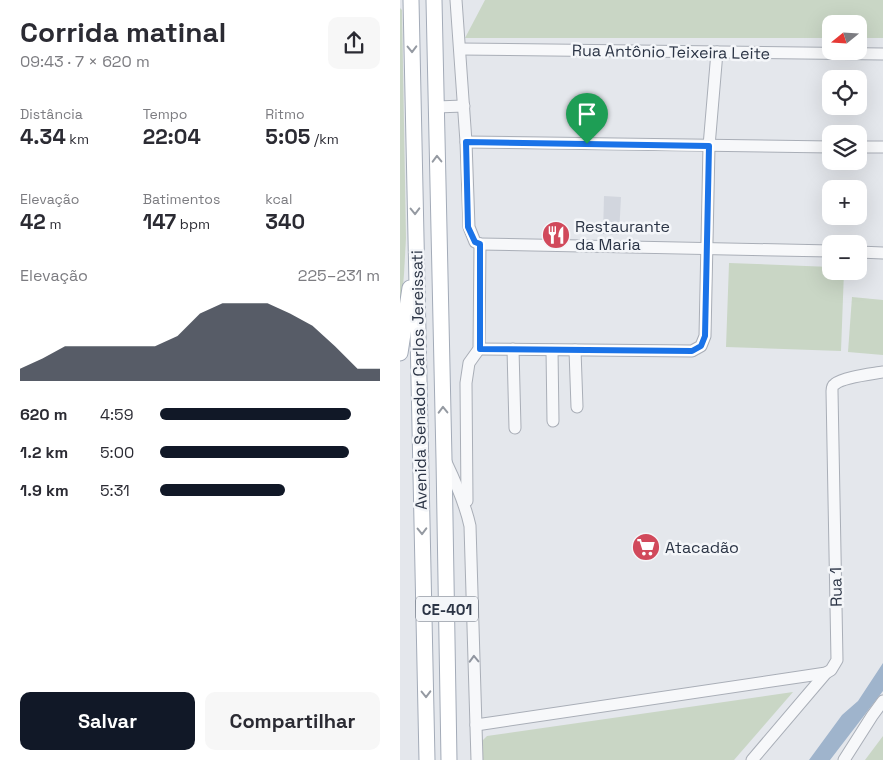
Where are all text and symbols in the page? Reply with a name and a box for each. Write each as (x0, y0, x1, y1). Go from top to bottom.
text: Corrida matinal (20, 14, 226, 50)
north arrow (822, 15, 868, 60)
map controls (822, 15, 867, 280)
button: share (328, 17, 380, 69)
street label: Rua Antônio Teixeira Leite (572, 40, 770, 64)
one-way arrow (406, 45, 417, 53)
text: 09:43 · 7 × 620 m (20, 51, 150, 72)
button: locate (822, 70, 867, 115)
pin (566, 93, 608, 144)
icon: arrive (573, 100, 601, 128)
text: Distância (20, 105, 83, 123)
text: Tempo (143, 105, 187, 123)
text: Ritmo (265, 105, 305, 123)
text: 4.34 (20, 123, 66, 150)
text: 22:04 (143, 123, 201, 150)
text: 5:05 (265, 123, 310, 150)
button: layers (822, 125, 867, 170)
text: km (66, 130, 89, 148)
text: /km (310, 130, 339, 148)
one-way arrow (432, 155, 442, 162)
button: + (822, 180, 867, 225)
text: Elevação (20, 190, 79, 208)
text: Batimentos (143, 190, 220, 208)
text: kcal (265, 190, 292, 208)
text: 42 (20, 208, 46, 235)
text: 147 (143, 208, 176, 235)
text: 340 (265, 208, 305, 235)
one-way arrow (410, 208, 420, 215)
text: m (46, 215, 61, 233)
text: bpm (176, 215, 210, 233)
place label: Restaurante da Maria (575, 216, 670, 255)
restaurant icon: Restaurante da Maria (541, 220, 571, 250)
button: − (822, 235, 867, 280)
street label: Avenida Senador Carlos Jereissati (406, 250, 432, 510)
text: Elevação (20, 265, 88, 286)
text: 225–231 m (298, 265, 380, 286)
text: 620 m (20, 404, 67, 425)
text: 4:59 (100, 404, 133, 425)
one-way arrow (438, 406, 448, 414)
text: 1.2 km (20, 442, 68, 463)
text: 5:00 (100, 442, 134, 463)
text: 1.9 km (20, 480, 69, 501)
text: 5:31 (100, 480, 130, 501)
one-way arrow (417, 528, 427, 535)
supermarket icon: Atacadão (631, 532, 661, 562)
place label: Atacadão (665, 537, 739, 558)
street label: Rua 1 (825, 567, 847, 607)
road number: CE-401 (416, 596, 478, 622)
one-way arrow (469, 655, 479, 662)
one-way arrow (420, 690, 431, 698)
button: Salvar (20, 692, 195, 750)
button: Compartilhar (205, 692, 380, 750)

